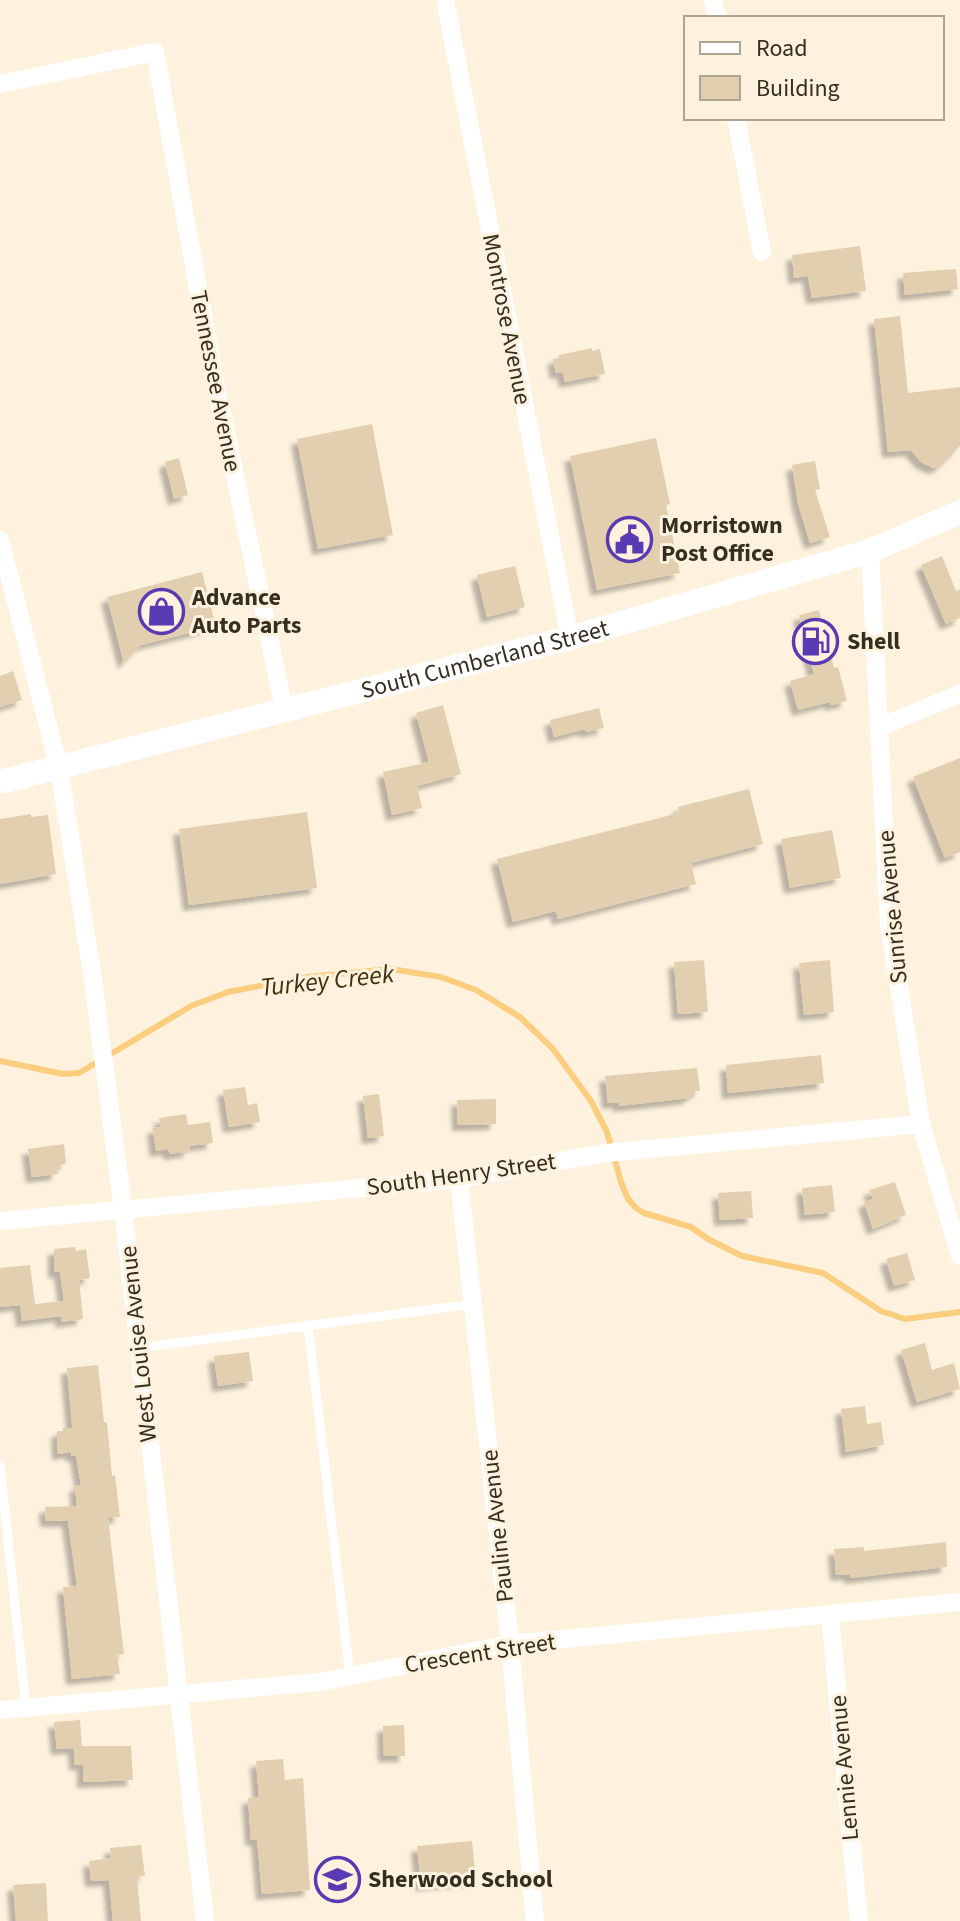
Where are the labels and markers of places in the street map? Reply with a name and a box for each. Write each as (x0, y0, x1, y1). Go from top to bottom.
place label: Morristown Post Office (661, 508, 783, 571)
public building icon: Morristown Post Office (606, 515, 654, 563)
place label: Advance Auto Parts (191, 580, 302, 643)
shop icon: Advance Auto Parts (137, 587, 185, 635)
fuel station icon: Shell (792, 617, 840, 665)
place label: Shell (847, 624, 900, 659)
school or university icon: Sherwood School (313, 1855, 361, 1903)
place label: Sherwood School (368, 1862, 553, 1897)

